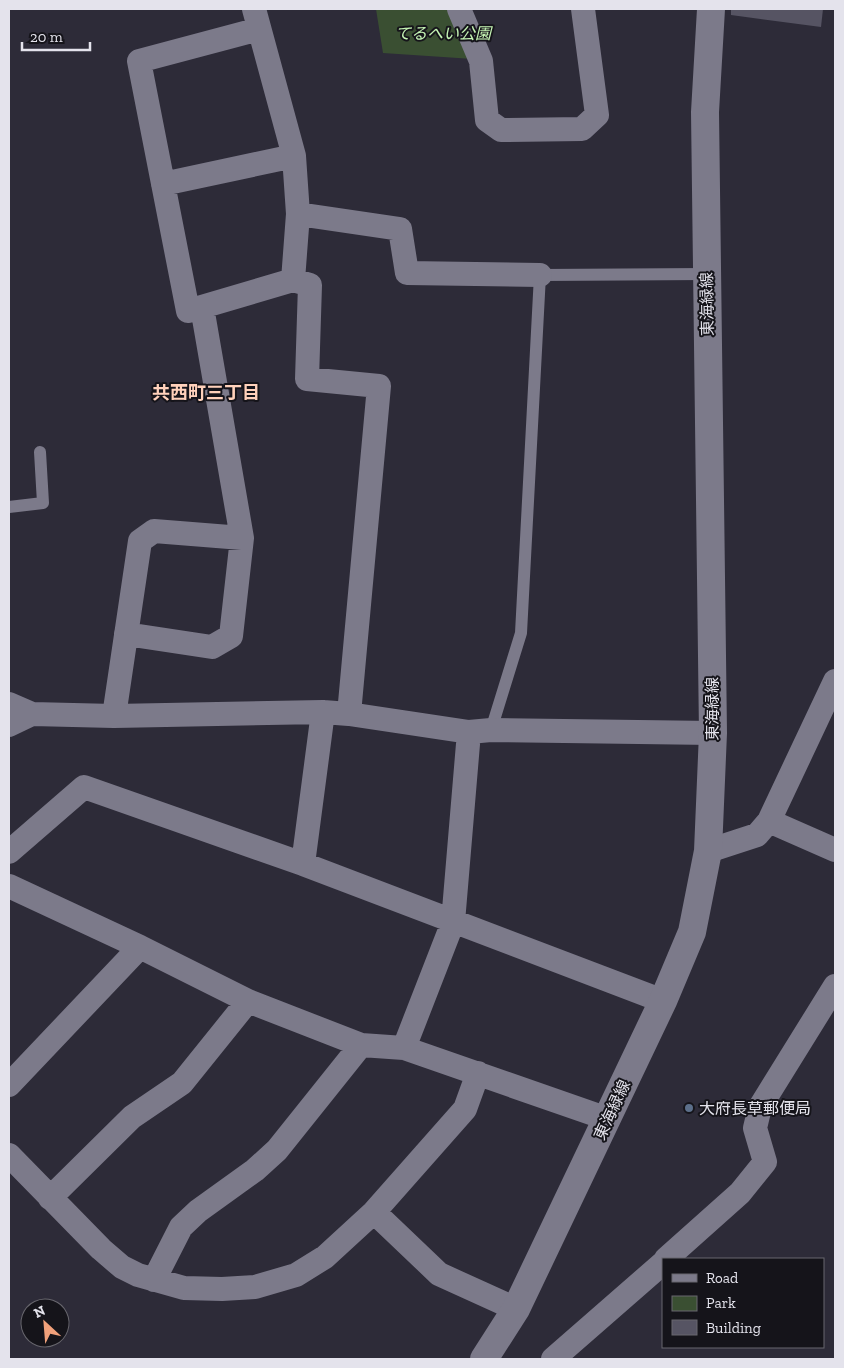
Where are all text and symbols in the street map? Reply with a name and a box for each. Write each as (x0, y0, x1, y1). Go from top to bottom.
scale bar (22, 20, 90, 52)
park label: てるへい公園 (395, 24, 493, 43)
text: 20 m (30, 28, 63, 46)
street label: 東海緑線 (697, 272, 717, 336)
district label: 共西町三丁目 (152, 382, 260, 404)
street label: 東海緑線 (703, 677, 722, 741)
street label: 東海緑線 (590, 1077, 634, 1143)
place label: 大府長草郵便局 (699, 1099, 811, 1118)
marker: 大府長草郵便局 (683, 1102, 695, 1114)
legend (662, 1258, 824, 1348)
text: Road (706, 1269, 739, 1287)
text: Park (706, 1294, 736, 1312)
north arrow (20, 1298, 70, 1348)
text: N (31, 1302, 48, 1322)
text: Building (706, 1319, 761, 1337)

